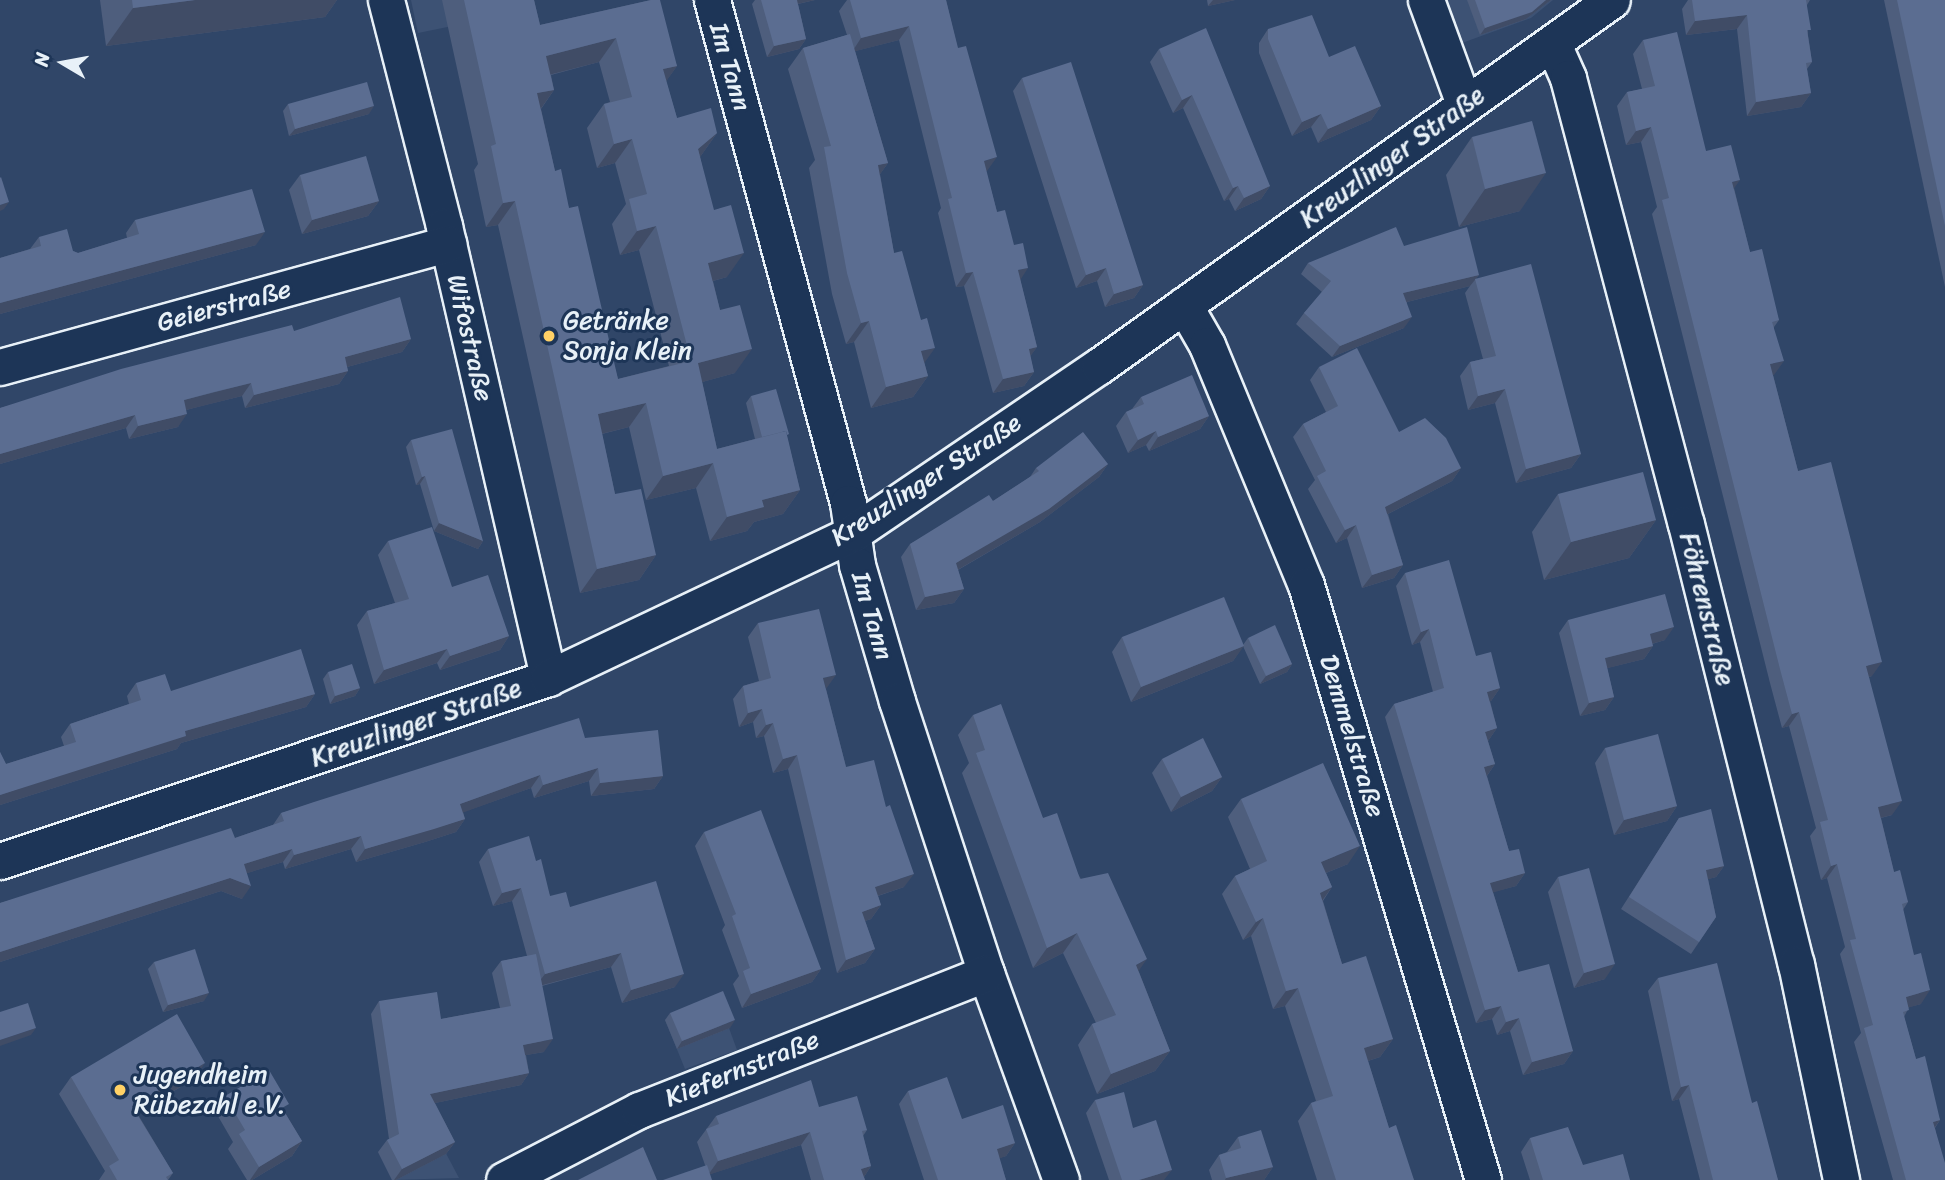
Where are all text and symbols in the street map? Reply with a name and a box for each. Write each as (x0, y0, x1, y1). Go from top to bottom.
street label: Im Tann (703, 19, 757, 115)
north arrow (28, 28, 98, 98)
text: N (24, 50, 59, 69)
street label: Kreuzlinger Straße (1293, 79, 1491, 235)
street label: Wifostraße (440, 271, 500, 405)
street label: Geierstraße (154, 273, 294, 339)
place label: Getränke Sonja Klein (563, 305, 693, 366)
marker: Getränke Sonja Klein (541, 328, 557, 344)
street label: Kreuzlinger Straße (825, 407, 1027, 553)
street label: Föhrenstraße (1673, 529, 1741, 689)
street label: Im Tann (845, 568, 899, 664)
street label: Demmelstraße (1313, 651, 1391, 821)
street label: Kreuzlinger Straße (306, 672, 526, 774)
street label: Kiefernstraße (660, 1024, 824, 1114)
place label: Jugendheim Rübezahl e.V. (134, 1059, 286, 1120)
marker: Jugendheim Rübezahl e.V. (112, 1082, 128, 1098)

